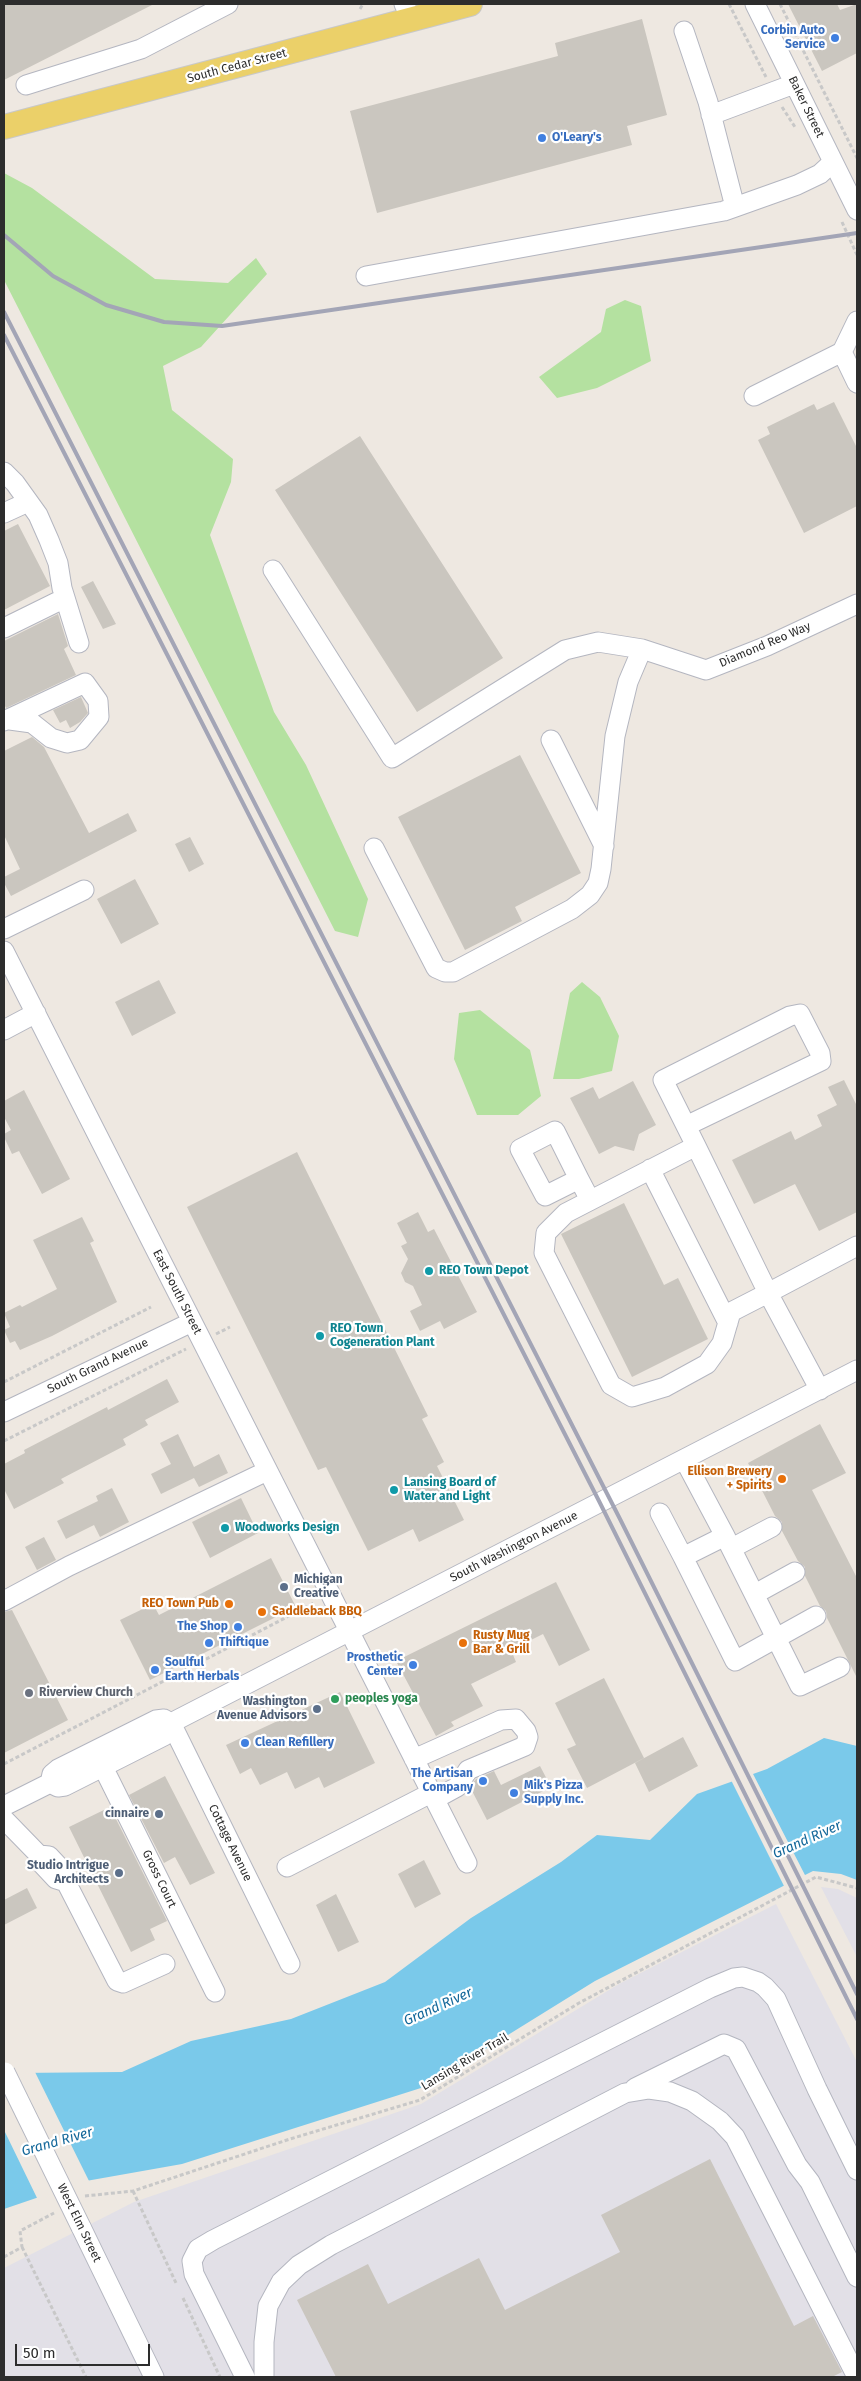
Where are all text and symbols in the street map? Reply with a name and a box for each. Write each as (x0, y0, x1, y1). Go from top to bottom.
place label: Corbin Auto Service (761, 24, 825, 52)
marker: Corbin Auto Service (829, 32, 841, 44)
street label: South Cedar Street (186, 46, 288, 86)
street label: Baker Street (785, 74, 827, 140)
place label: O'Leary's (552, 131, 602, 145)
marker: O'Leary's (536, 132, 548, 144)
street label: Diamond Reo Way (717, 619, 813, 671)
street label: East South Street (149, 1247, 205, 1337)
place label: REO Town Depot (439, 1264, 529, 1278)
marker: REO Town Depot (423, 1265, 435, 1277)
place label: REO Town Cogeneration Plant (330, 1322, 435, 1350)
marker: REO Town Cogeneration Plant (314, 1330, 326, 1342)
street label: South Grand Avenue (45, 1335, 151, 1397)
place label: Ellison Brewery + Spirits (688, 1465, 772, 1493)
marker: Ellison Brewery + Spirits (776, 1473, 788, 1485)
place label: Lansing Board of Water and Light (404, 1476, 496, 1504)
marker: Lansing Board of Water and Light (388, 1484, 400, 1496)
street label: South Washington Avenue (448, 1508, 580, 1586)
place label: Woodworks Design (235, 1521, 339, 1535)
marker: Woodworks Design (219, 1522, 231, 1534)
place label: Michigan Creative (294, 1573, 343, 1601)
marker: Michigan Creative (278, 1581, 290, 1593)
place label: REO Town Pub (142, 1597, 219, 1611)
marker: REO Town Pub (223, 1598, 235, 1610)
place label: Saddleback BBQ (272, 1605, 362, 1619)
marker: Saddleback BBQ (256, 1606, 268, 1618)
place label: The Shop (177, 1620, 228, 1634)
marker: The Shop (232, 1621, 244, 1633)
place label: Rusty Mug Bar & Grill (473, 1629, 530, 1657)
place label: Thiftique (219, 1636, 269, 1650)
marker: Thiftique (203, 1637, 215, 1649)
marker: Rusty Mug Bar & Grill (457, 1637, 469, 1649)
place label: Prosthetic Center (347, 1651, 403, 1679)
place label: Soulful Earth Herbals (165, 1656, 239, 1684)
marker: Prosthetic Center (407, 1659, 419, 1671)
marker: Soulful Earth Herbals (149, 1664, 161, 1676)
place label: Riverview Church (39, 1686, 133, 1700)
marker: Riverview Church (23, 1687, 35, 1699)
place label: peoples yoga (345, 1692, 418, 1706)
marker: peoples yoga (329, 1693, 341, 1705)
place label: Washington Avenue Advisors (217, 1695, 307, 1723)
marker: Washington Avenue Advisors (311, 1703, 323, 1715)
place label: Clean Refillery (255, 1736, 334, 1750)
marker: Clean Refillery (239, 1737, 251, 1749)
place label: The Artisan Company (411, 1767, 473, 1795)
marker: The Artisan Company (477, 1775, 489, 1787)
place label: Mik's Pizza Supply Inc. (524, 1779, 584, 1807)
marker: Mik's Pizza Supply Inc. (508, 1787, 520, 1799)
street label: Cottage Avenue (205, 1802, 255, 1884)
place label: cinnaire (105, 1807, 149, 1821)
marker: cinnaire (153, 1808, 165, 1820)
water label: Grand River (770, 1817, 844, 1863)
street label: Gross Court (139, 1848, 179, 1910)
place label: Studio Intrigue Architects (27, 1859, 109, 1887)
marker: Studio Intrigue Architects (113, 1867, 125, 1879)
water label: Grand River (401, 1984, 475, 2030)
street label: Lansing River Trail (419, 2030, 511, 2094)
water label: Grand River (19, 2124, 95, 2160)
street label: West Elm Street (54, 2182, 104, 2264)
scale bar (18, 2334, 152, 2366)
text: 50 m (23, 2344, 56, 2362)

